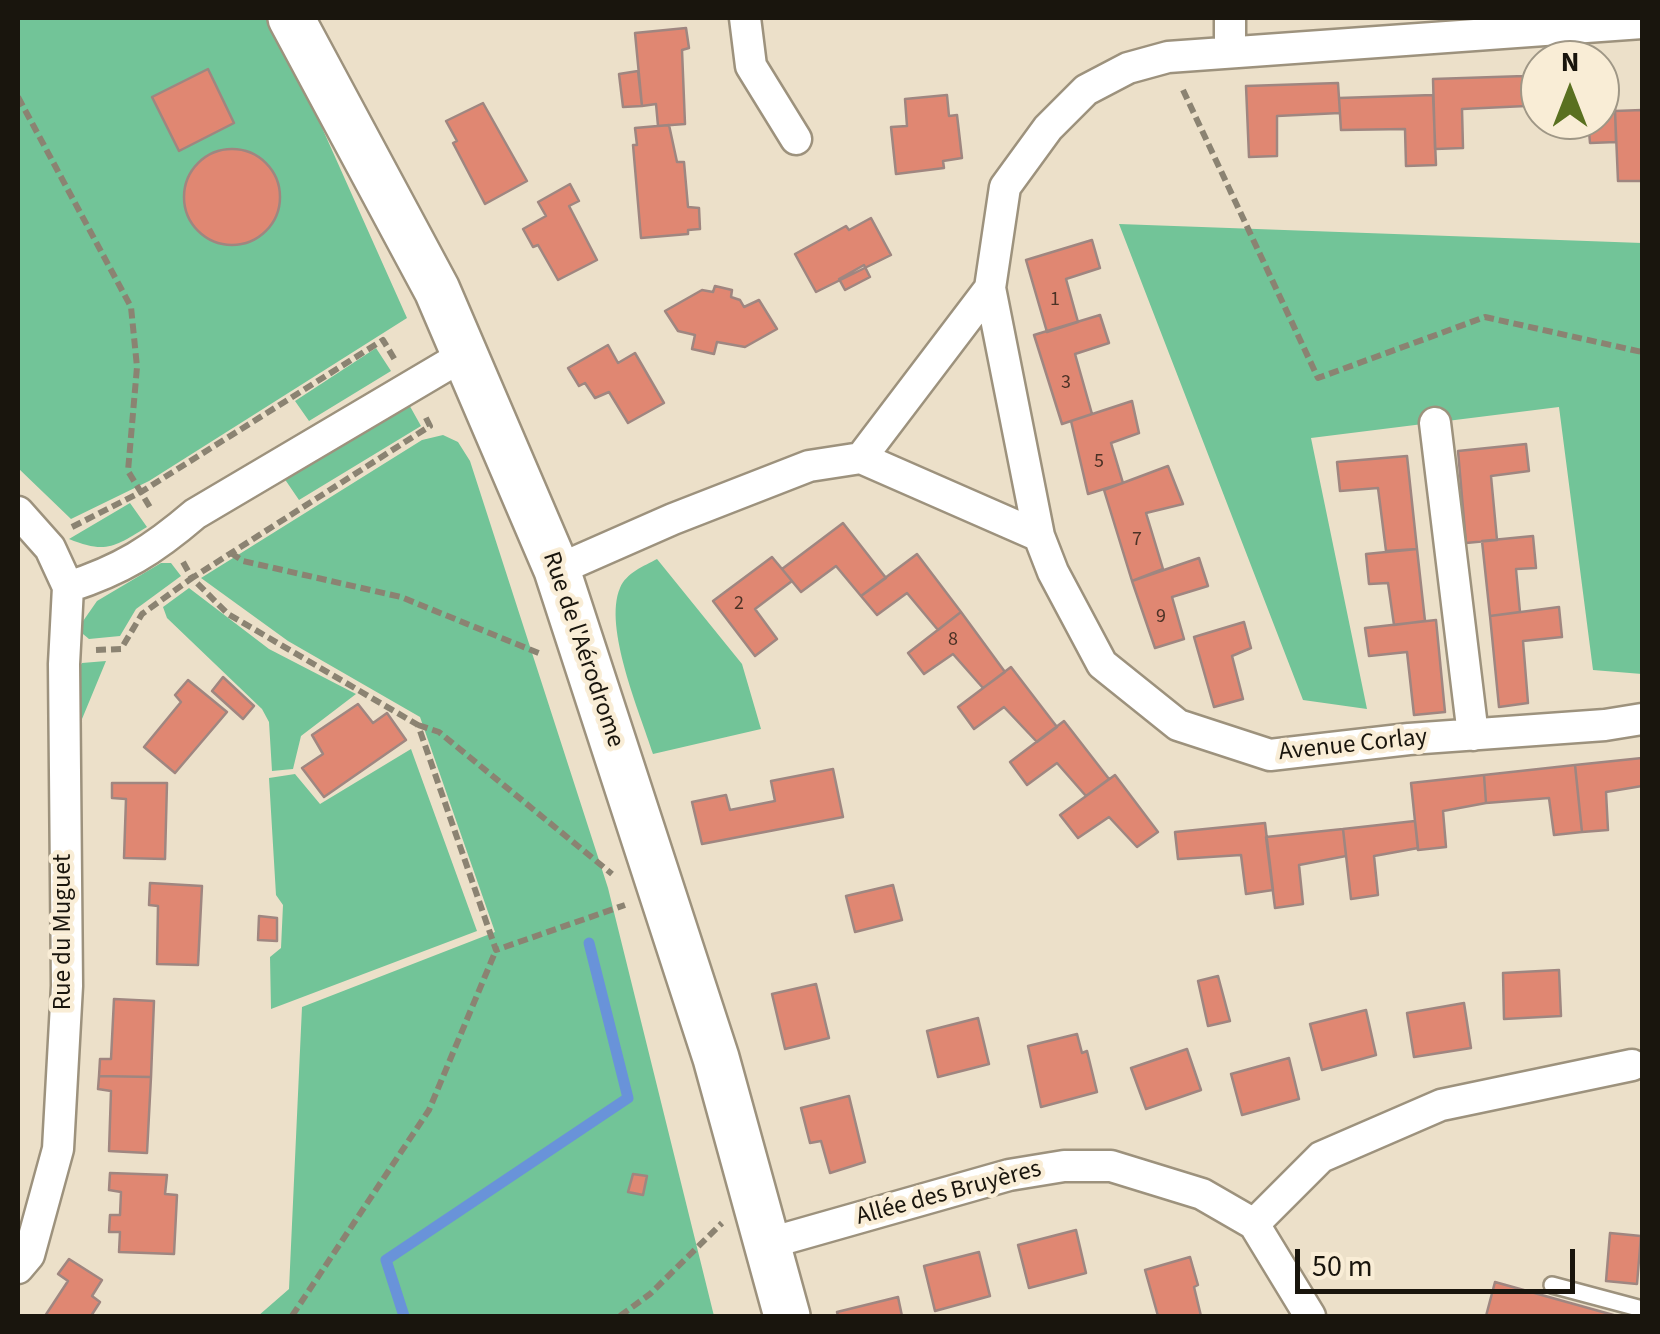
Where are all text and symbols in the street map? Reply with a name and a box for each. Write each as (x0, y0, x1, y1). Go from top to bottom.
north arrow (1520, 40, 1620, 140)
text: N (1561, 42, 1579, 82)
house number: 1 (1050, 289, 1060, 313)
house number: 3 (1061, 372, 1071, 396)
house number: 5 (1094, 451, 1104, 475)
house number: 7 (1132, 529, 1142, 553)
street label: Rue de l'Aérodrome (535, 548, 629, 752)
house number: 2 (734, 593, 744, 617)
house number: 9 (1156, 606, 1166, 630)
house number: 8 (948, 629, 958, 653)
street label: Avenue Corlay (1277, 723, 1429, 769)
street label: Rue du Muguet (50, 854, 80, 1010)
street label: Allée des Bruyères (853, 1155, 1045, 1233)
scale bar (1300, 1229, 1580, 1291)
text: 50 m (1312, 1245, 1373, 1288)

